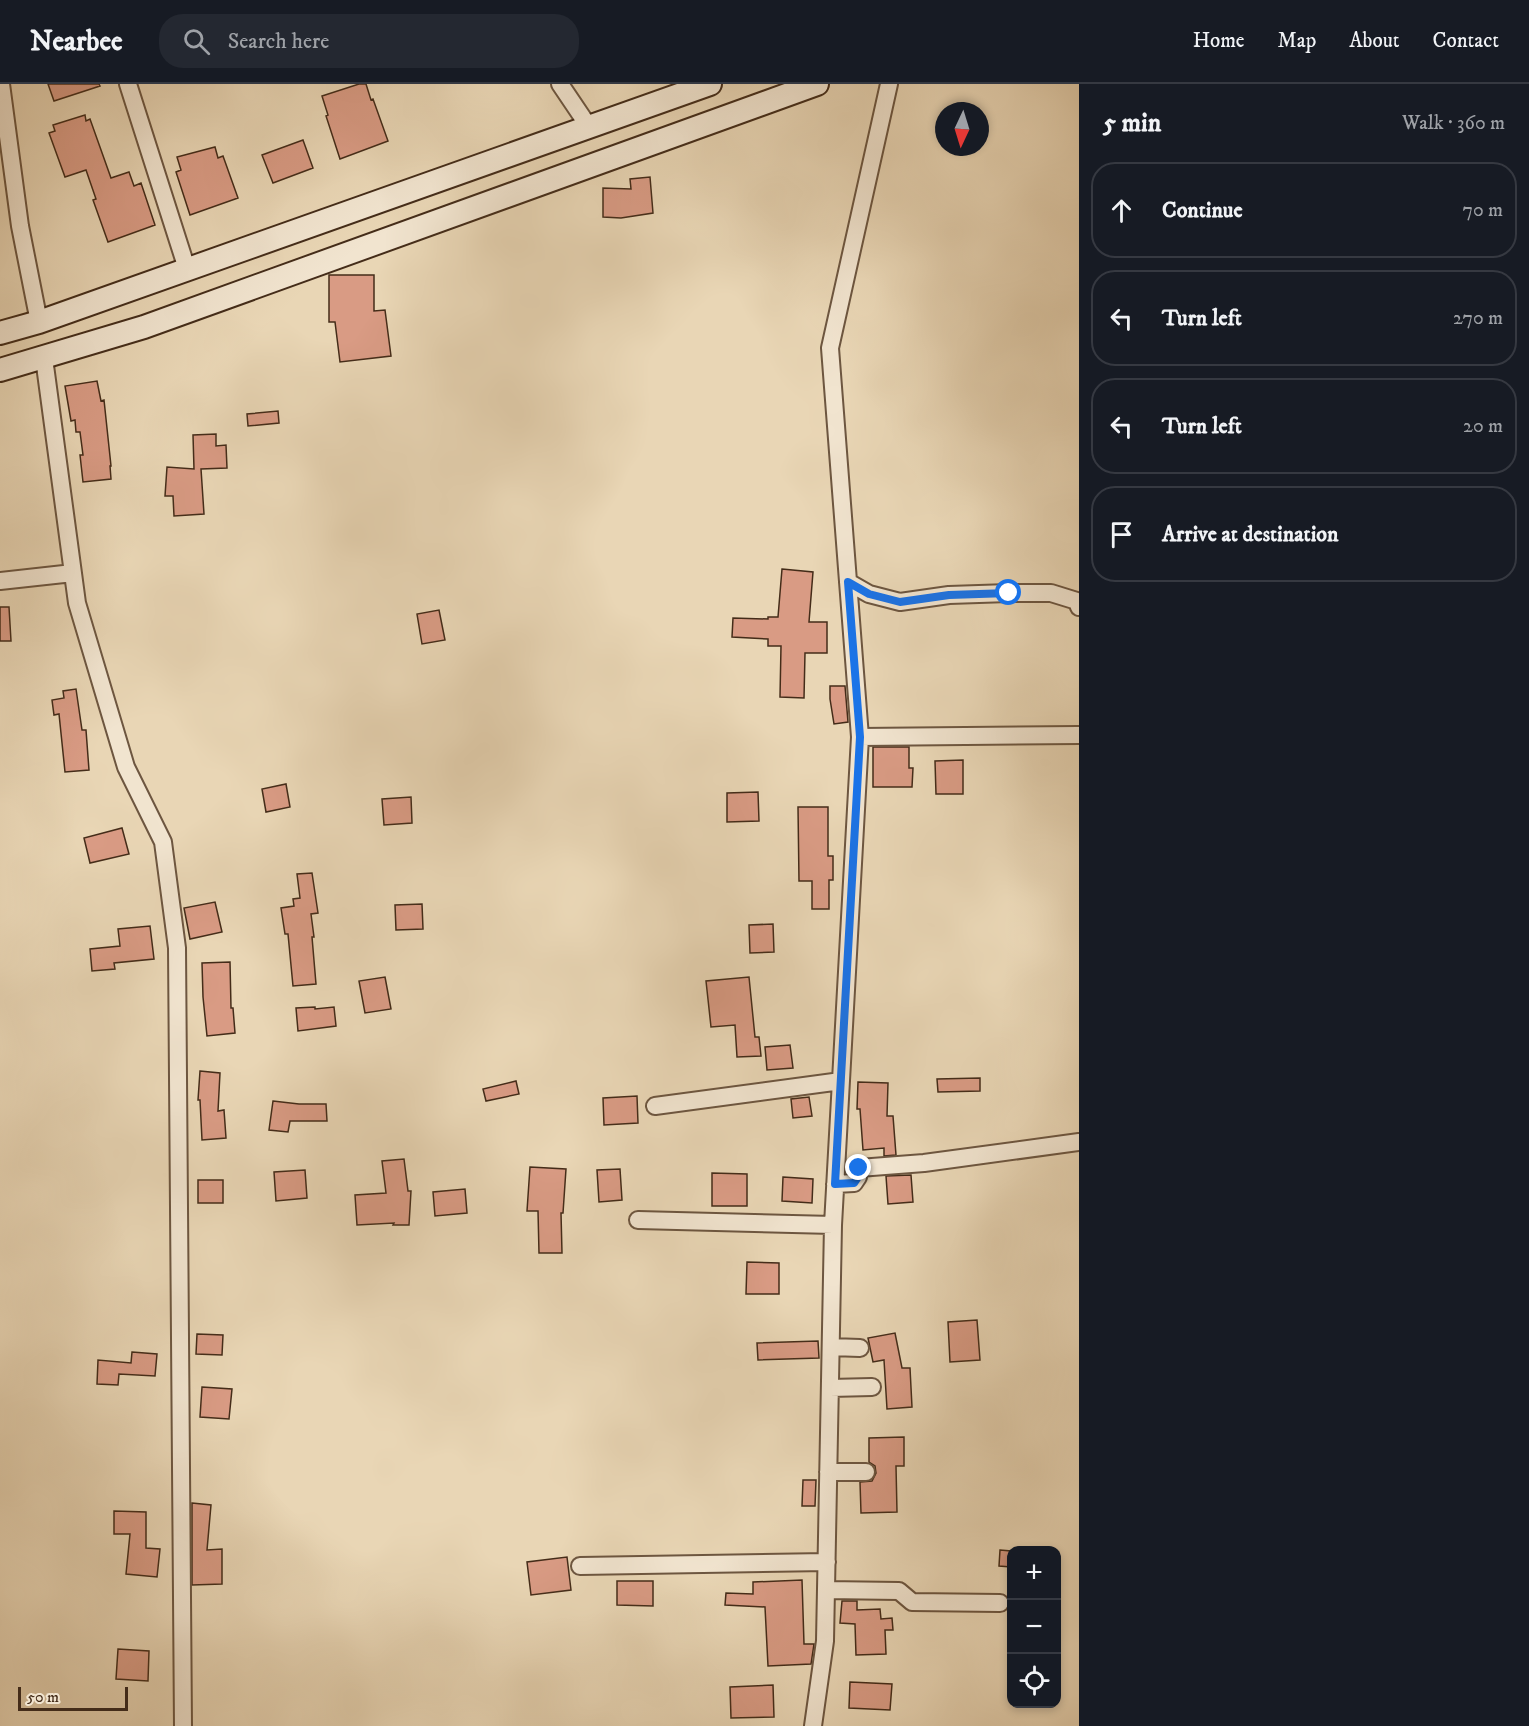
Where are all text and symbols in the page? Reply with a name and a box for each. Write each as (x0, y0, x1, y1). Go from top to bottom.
search box (159, 14, 579, 68)
text: Nearbee (30, 24, 123, 59)
icon: search (180, 25, 213, 58)
text: Search here (228, 28, 329, 55)
text: Home (1193, 28, 1245, 54)
text: Map (1278, 28, 1316, 54)
text: About (1349, 28, 1400, 54)
text: Contact (1433, 28, 1499, 54)
north arrow (935, 102, 989, 156)
text: 5 min (1103, 107, 1161, 140)
text: Walk · 360 m (1402, 111, 1505, 136)
icon: ahead (1105, 194, 1138, 227)
text: Continue (1162, 197, 1243, 224)
text: 70 m (1462, 198, 1503, 223)
icon: left (1105, 302, 1138, 335)
text: Turn left (1162, 305, 1242, 332)
text: 270 m (1453, 306, 1503, 331)
icon: left (1105, 410, 1138, 443)
text: Turn left (1162, 413, 1242, 440)
text: 20 m (1463, 414, 1503, 439)
icon: arrive (1105, 518, 1138, 551)
text: Arrive at destination (1162, 521, 1339, 548)
route start (995, 579, 1021, 605)
route end (845, 1154, 871, 1180)
map controls (1007, 1546, 1061, 1708)
button: + (1007, 1546, 1061, 1600)
button: − (1007, 1600, 1061, 1654)
button: locate (1007, 1654, 1061, 1708)
scale bar (18, 1684, 128, 1712)
text: 50 m (27, 1687, 59, 1707)

